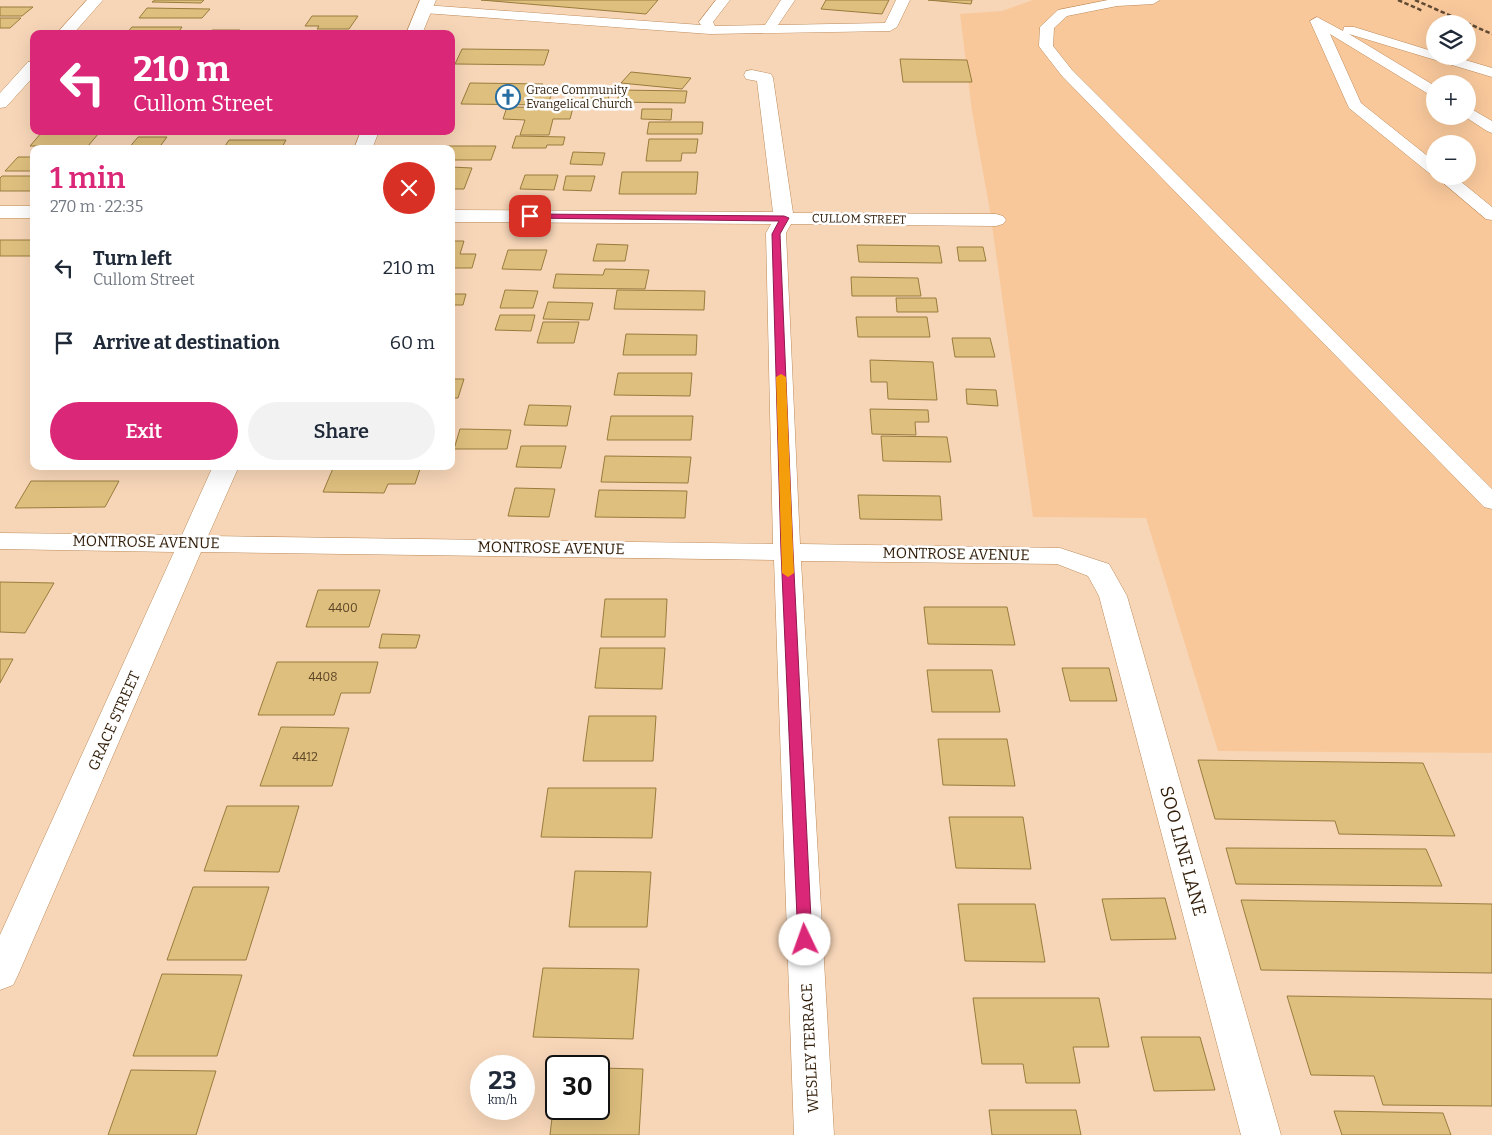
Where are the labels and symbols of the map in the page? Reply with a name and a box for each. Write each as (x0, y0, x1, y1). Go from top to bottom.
place label: Grace Community Evangelical Church (526, 83, 633, 111)
church icon: Grace Community Evangelical Church (495, 84, 521, 110)
pin (509, 195, 551, 237)
street label: CULLOM STREET (812, 211, 906, 227)
street label: MONTROSE AVENUE (72, 532, 220, 552)
street label: MONTROSE AVENUE (477, 538, 625, 558)
street label: MONTROSE AVENUE (882, 544, 1030, 564)
house number: 4400 (328, 601, 358, 615)
street label: GRACE STREET (84, 668, 144, 773)
house number: 4408 (309, 670, 337, 684)
house number: 4412 (292, 750, 318, 764)
street label: SOO LINE LANE (1155, 783, 1211, 919)
position arrow (778, 913, 830, 965)
street label: WESLEY TERRACE (798, 983, 822, 1113)
speed limit sign: 30 (545, 1055, 610, 1120)

